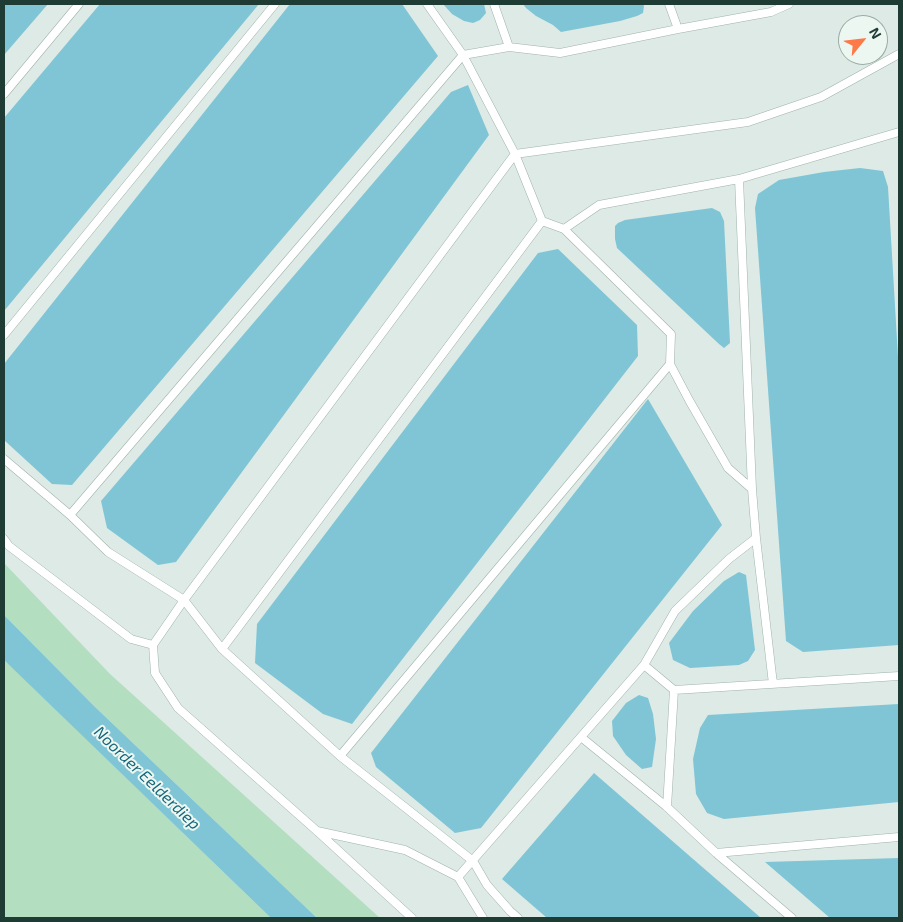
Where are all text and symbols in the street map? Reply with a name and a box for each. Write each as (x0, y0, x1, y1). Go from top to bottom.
north arrow (838, 15, 888, 65)
text: N (866, 24, 886, 42)
water label: Noorder Eelderdiep (90, 722, 204, 834)

